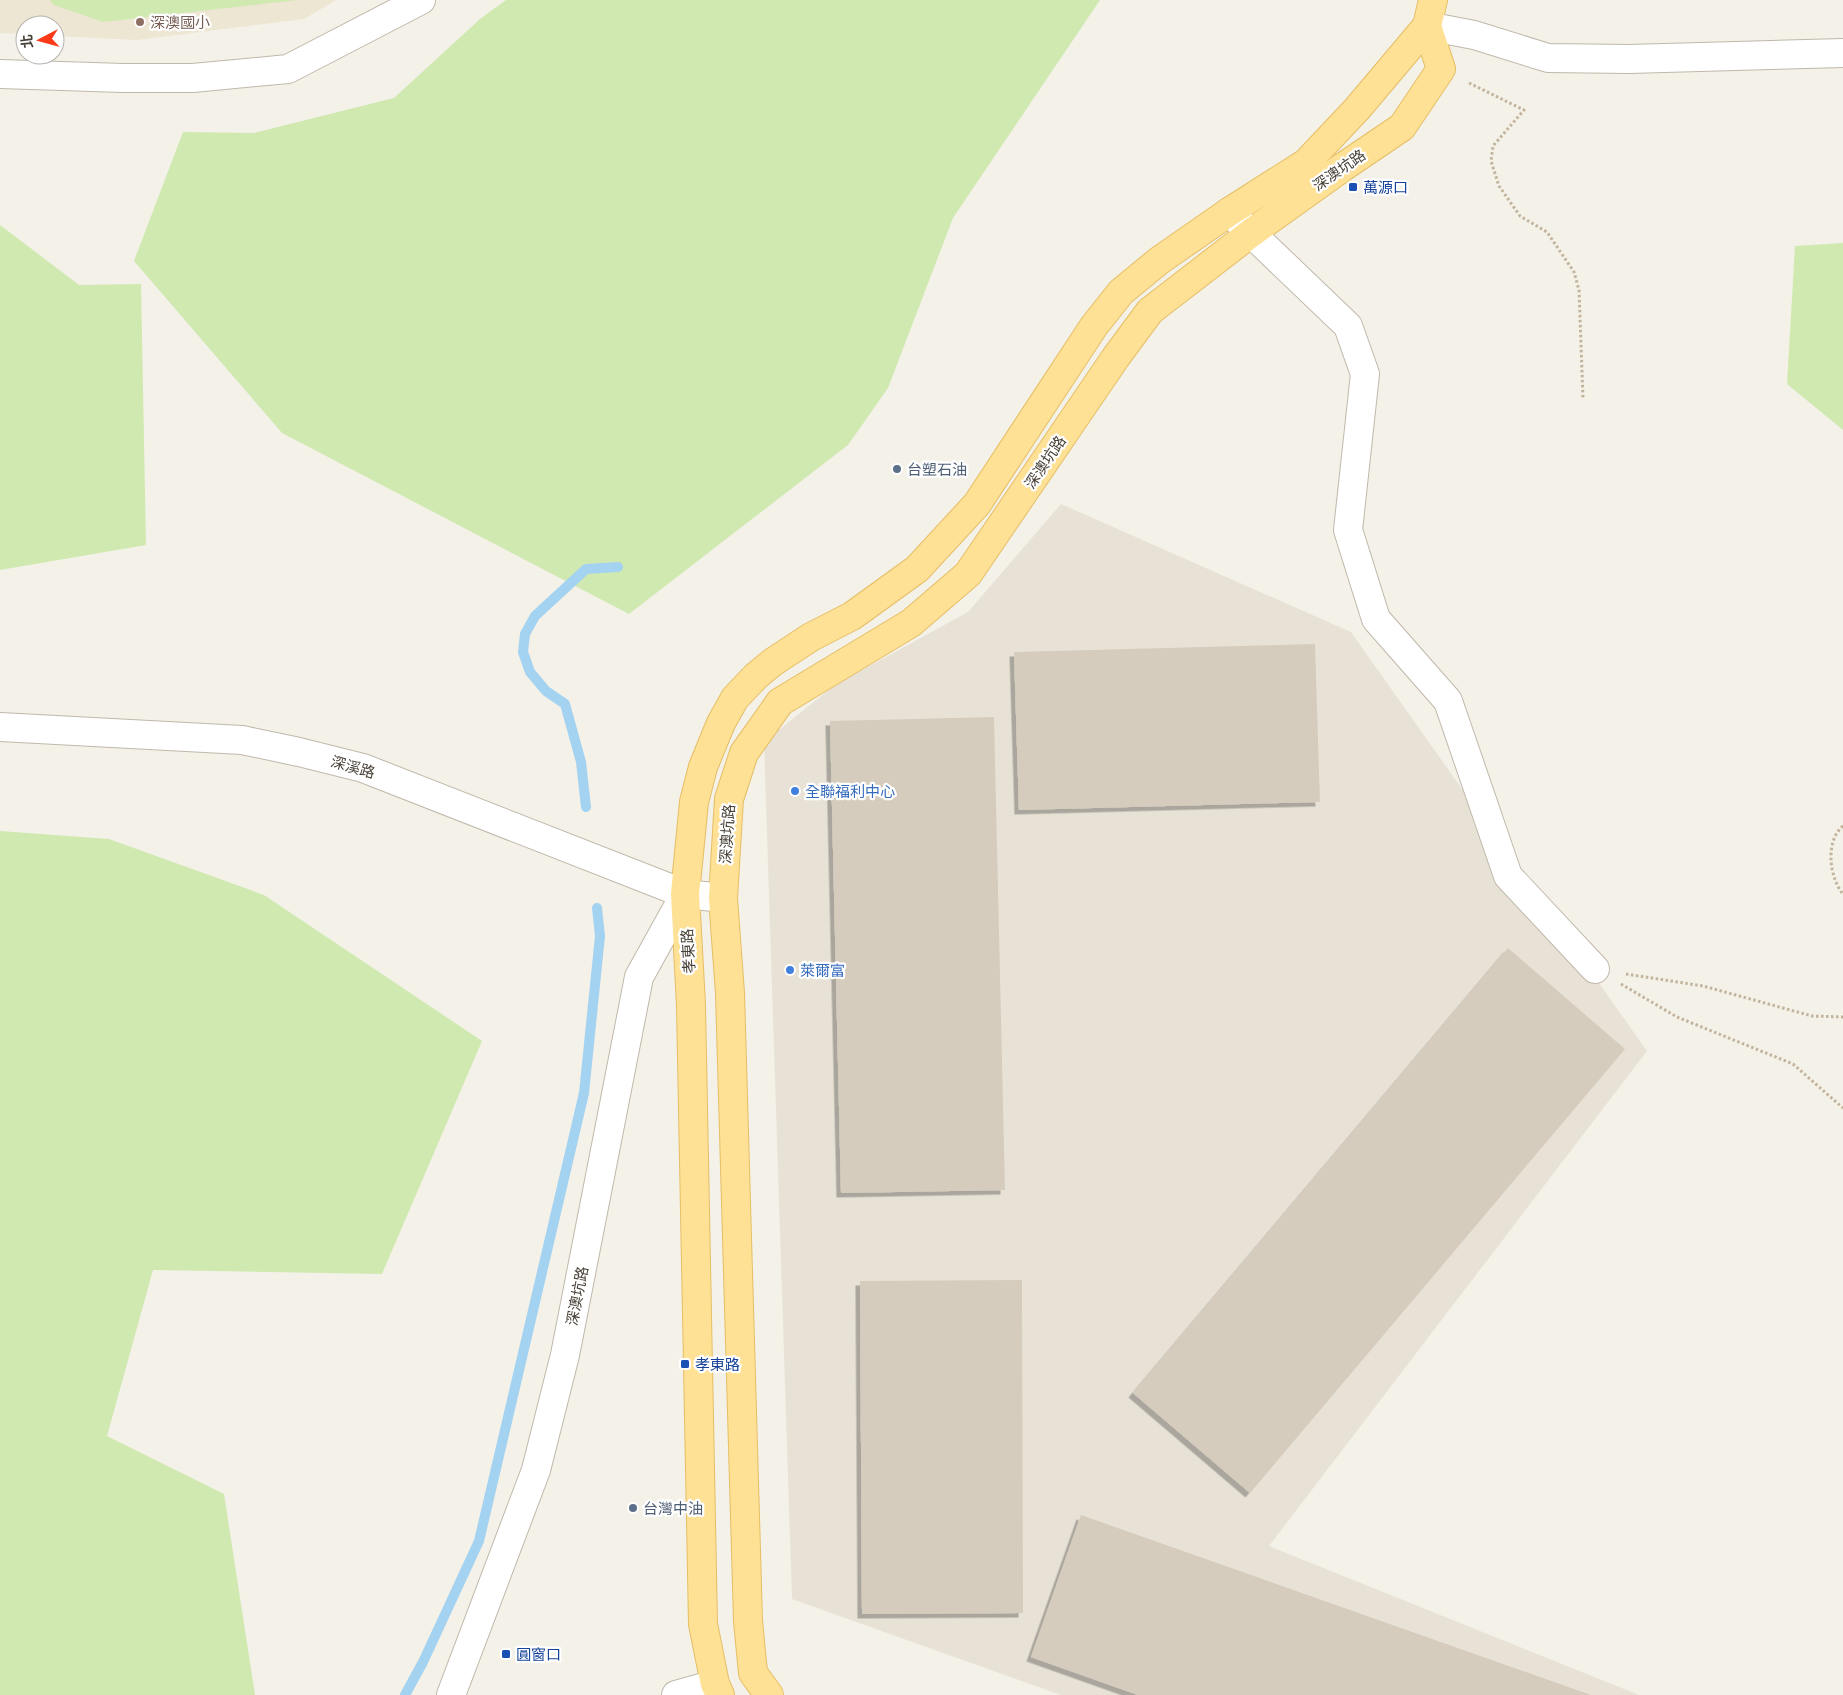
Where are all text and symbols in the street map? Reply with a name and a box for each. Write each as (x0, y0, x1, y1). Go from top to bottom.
place label: 深澳國小 (150, 14, 210, 31)
north arrow (15, 15, 65, 65)
marker: 深澳國小 (134, 16, 146, 28)
text: 北 (18, 34, 36, 49)
street label: 深澳坑路 (1310, 146, 1368, 194)
place label: 萬源口 (1363, 179, 1408, 196)
marker: 萬源口 (1347, 181, 1359, 193)
street label: 深澳坑路 (1021, 432, 1069, 492)
place label: 台塑石油 (907, 461, 967, 478)
marker: 台塑石油 (891, 463, 903, 475)
street label: 深溪路 (329, 753, 377, 781)
place label: 全聯福利中心 (805, 783, 895, 800)
marker: 全聯福利中心 (789, 785, 801, 797)
street label: 深澳坑路 (716, 803, 738, 865)
street label: 孝東路 (678, 928, 698, 974)
place label: 萊爾富 (800, 962, 845, 979)
marker: 萊爾富 (784, 964, 796, 976)
street label: 深澳坑路 (563, 1265, 591, 1327)
place label: 孝東路 (695, 1356, 740, 1373)
marker: 孝東路 (679, 1358, 691, 1370)
place label: 台灣中油 (643, 1500, 703, 1517)
marker: 台灣中油 (627, 1502, 639, 1514)
place label: 圓窗口 (516, 1646, 561, 1663)
marker: 圓窗口 (500, 1648, 512, 1660)

